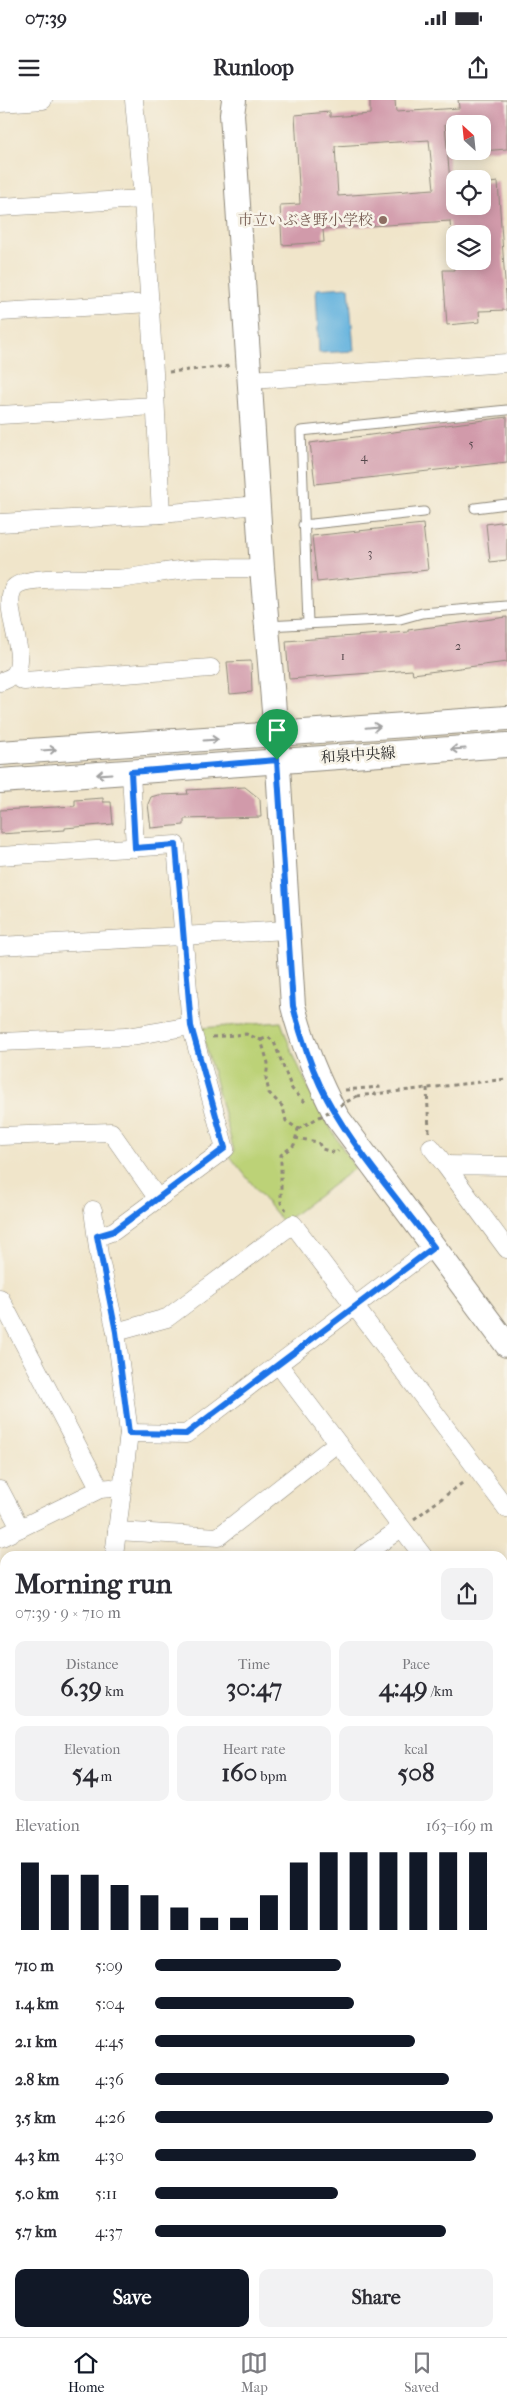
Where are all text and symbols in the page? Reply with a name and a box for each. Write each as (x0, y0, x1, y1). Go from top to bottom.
text: 07:39 (25, 7, 67, 29)
icon: menu (15, 54, 43, 82)
icon: share (464, 54, 492, 82)
text: Runloop (213, 55, 294, 81)
north arrow (446, 115, 491, 160)
map controls (446, 115, 491, 270)
button: locate (446, 170, 491, 215)
place label: 市立いぶき野小学校 (238, 211, 373, 229)
marker: 市立いぶき野小学校 (377, 214, 389, 226)
button: layers (446, 225, 491, 270)
house number: 5 (468, 437, 474, 451)
house number: 4 (360, 450, 368, 464)
house number: 3 (368, 546, 373, 560)
house number: 2 (455, 639, 461, 653)
house number: 1 (341, 649, 345, 663)
pin (256, 709, 298, 760)
icon: arrive (263, 716, 291, 744)
one-way arrow (365, 722, 381, 732)
one-way arrow (203, 735, 219, 744)
street label: 和泉中央線 (320, 743, 396, 767)
one-way arrow (451, 744, 467, 753)
one-way arrow (40, 745, 56, 754)
one-way arrow (97, 770, 113, 779)
text: Morning run (15, 1567, 172, 1600)
button: share (441, 1568, 493, 1620)
text: 07:39 · 9 × 710 m (15, 1603, 121, 1622)
text: Distance (66, 1656, 118, 1673)
text: Time (238, 1656, 270, 1673)
text: Pace (402, 1656, 430, 1673)
text: 6.39 (60, 1673, 102, 1702)
text: 30:47 (226, 1673, 282, 1702)
text: 4:49 (379, 1673, 428, 1702)
text: km (102, 1683, 124, 1700)
text: /km (428, 1683, 453, 1700)
text: Elevation (64, 1741, 120, 1758)
text: Heart rate (223, 1741, 285, 1758)
text: kcal (404, 1741, 428, 1758)
text: 54 (72, 1758, 97, 1787)
text: 160 (221, 1758, 257, 1787)
text: 508 (397, 1758, 435, 1787)
text: m (97, 1768, 112, 1785)
text: bpm (257, 1768, 287, 1785)
text: Elevation (15, 1816, 80, 1835)
text: 163–169 m (426, 1816, 493, 1835)
text: 710 m (15, 1956, 54, 1975)
text: 5:09 (95, 1956, 123, 1975)
text: 1.4 km (15, 1994, 59, 2013)
text: 5:04 (95, 1994, 124, 2013)
text: 2.1 km (15, 2032, 57, 2051)
text: 4:45 (95, 2032, 124, 2051)
text: 2.8 km (15, 2070, 59, 2089)
text: 4:36 (95, 2070, 124, 2089)
text: 3.5 km (15, 2108, 56, 2127)
text: 4:26 (95, 2108, 125, 2127)
text: 4.3 km (15, 2146, 59, 2165)
text: 4:30 (95, 2146, 124, 2165)
text: 5.0 km (15, 2184, 59, 2203)
text: 5:11 (95, 2184, 117, 2203)
text: 5.7 km (15, 2222, 57, 2241)
text: 4:37 (95, 2222, 123, 2241)
button: Save (15, 2269, 249, 2327)
button: Share (259, 2269, 493, 2327)
tab: Home (68, 2349, 104, 2396)
tab: Map (240, 2349, 268, 2396)
tab: Saved (404, 2349, 439, 2396)

